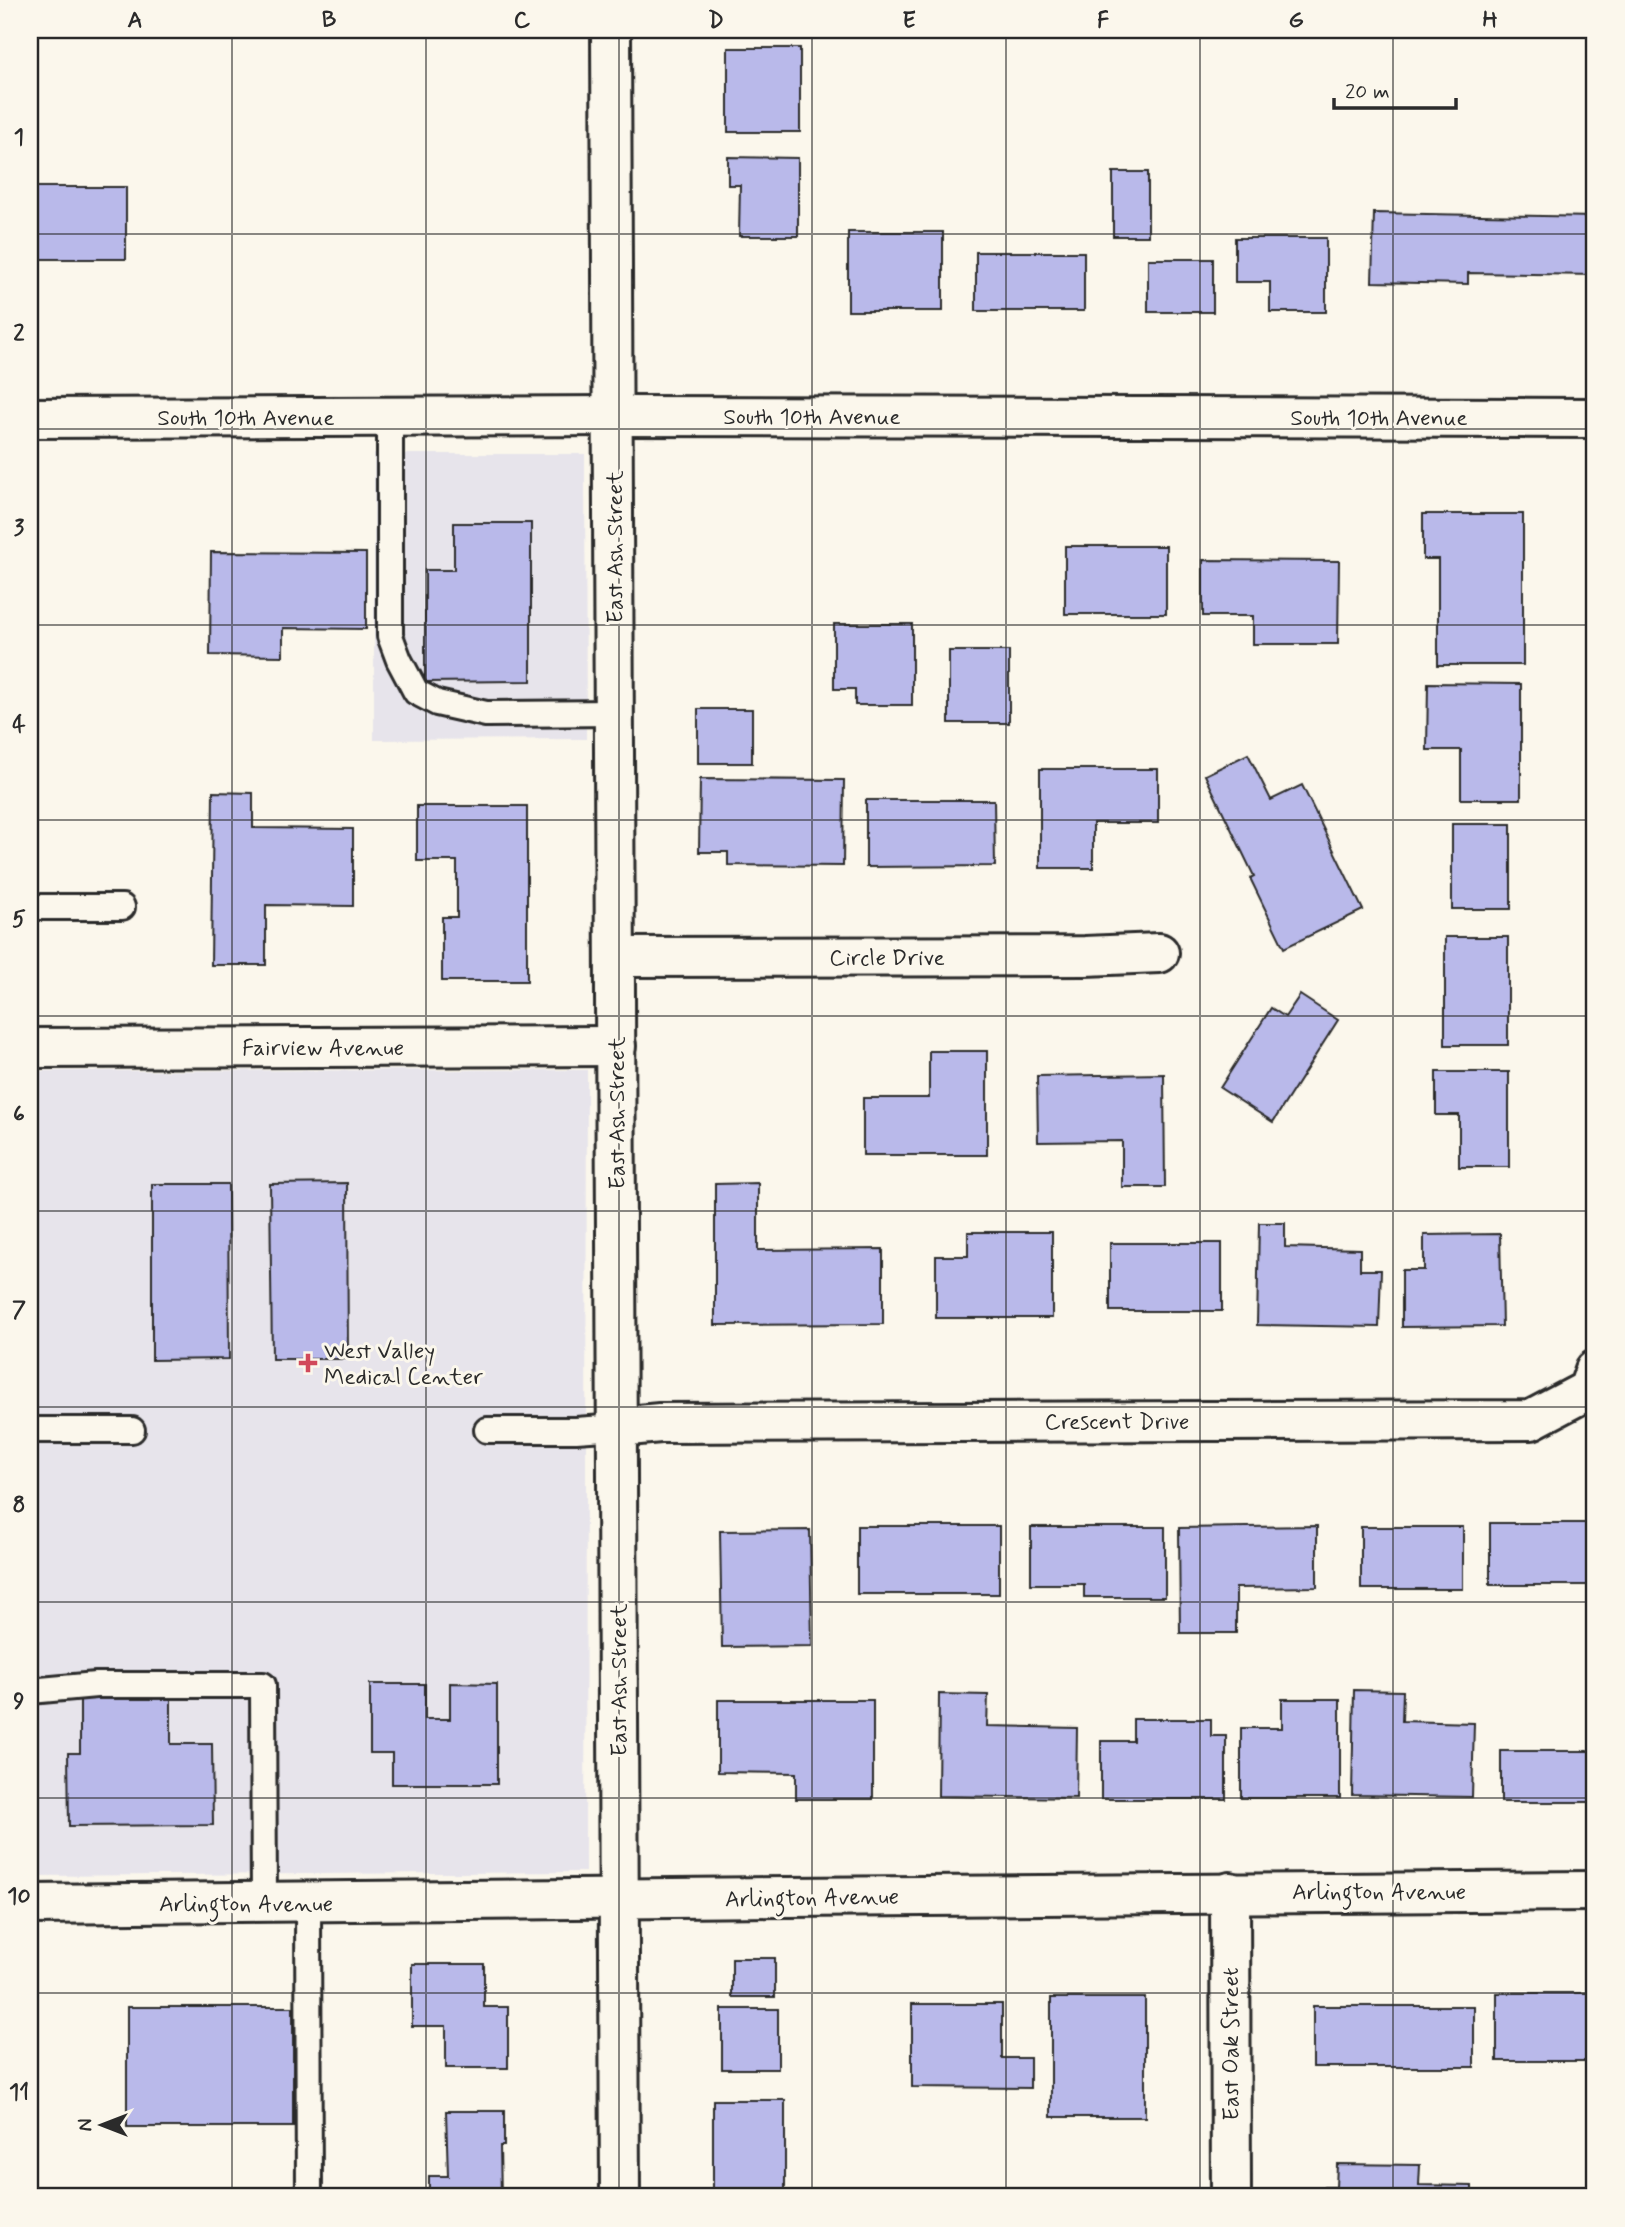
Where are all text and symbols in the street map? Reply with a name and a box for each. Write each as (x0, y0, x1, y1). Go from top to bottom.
text: A (127, 6, 143, 36)
text: B (322, 6, 337, 36)
text: C (514, 6, 531, 36)
text: D (708, 6, 724, 36)
text: E (902, 6, 916, 36)
text: F (1097, 6, 1109, 36)
text: G (1288, 6, 1304, 36)
text: H (1482, 6, 1498, 36)
scale bar (1334, 66, 1457, 110)
text: 20 m (1345, 78, 1390, 106)
text: 1 (14, 123, 24, 153)
text: 2 (13, 319, 25, 349)
street label: South 10th Avenue (723, 403, 901, 433)
street label: South 10th Avenue (157, 404, 335, 434)
street label: South 10th Avenue (1290, 404, 1468, 434)
street label: East Ash Street (601, 470, 631, 624)
text: 3 (14, 514, 25, 544)
text: 4 (12, 710, 26, 740)
text: 5 (12, 905, 26, 935)
street label: Circle Drive (829, 944, 945, 974)
street label: Fairview Avenue (242, 1034, 404, 1064)
street label: East Ash Street (603, 1036, 633, 1190)
text: 6 (13, 1100, 25, 1130)
text: 7 (12, 1296, 26, 1326)
place label: West Valley Medical Center (324, 1337, 483, 1393)
marker: West Valley Medical Center (298, 1353, 318, 1373)
street label: Crescent Drive (1045, 1408, 1189, 1438)
text: 8 (13, 1491, 25, 1521)
street label: East Ash Street (605, 1603, 635, 1757)
text: 9 (13, 1687, 25, 1717)
street label: Arlington Avenue (1292, 1878, 1466, 1910)
text: 10 (7, 1882, 31, 1912)
street label: Arlington Avenue (725, 1882, 899, 1918)
street label: Arlington Avenue (159, 1890, 333, 1922)
street label: East Oak Street (1217, 1967, 1247, 2121)
text: 11 (9, 2078, 29, 2108)
north arrow (66, 2090, 136, 2160)
text: N (74, 2119, 99, 2131)

